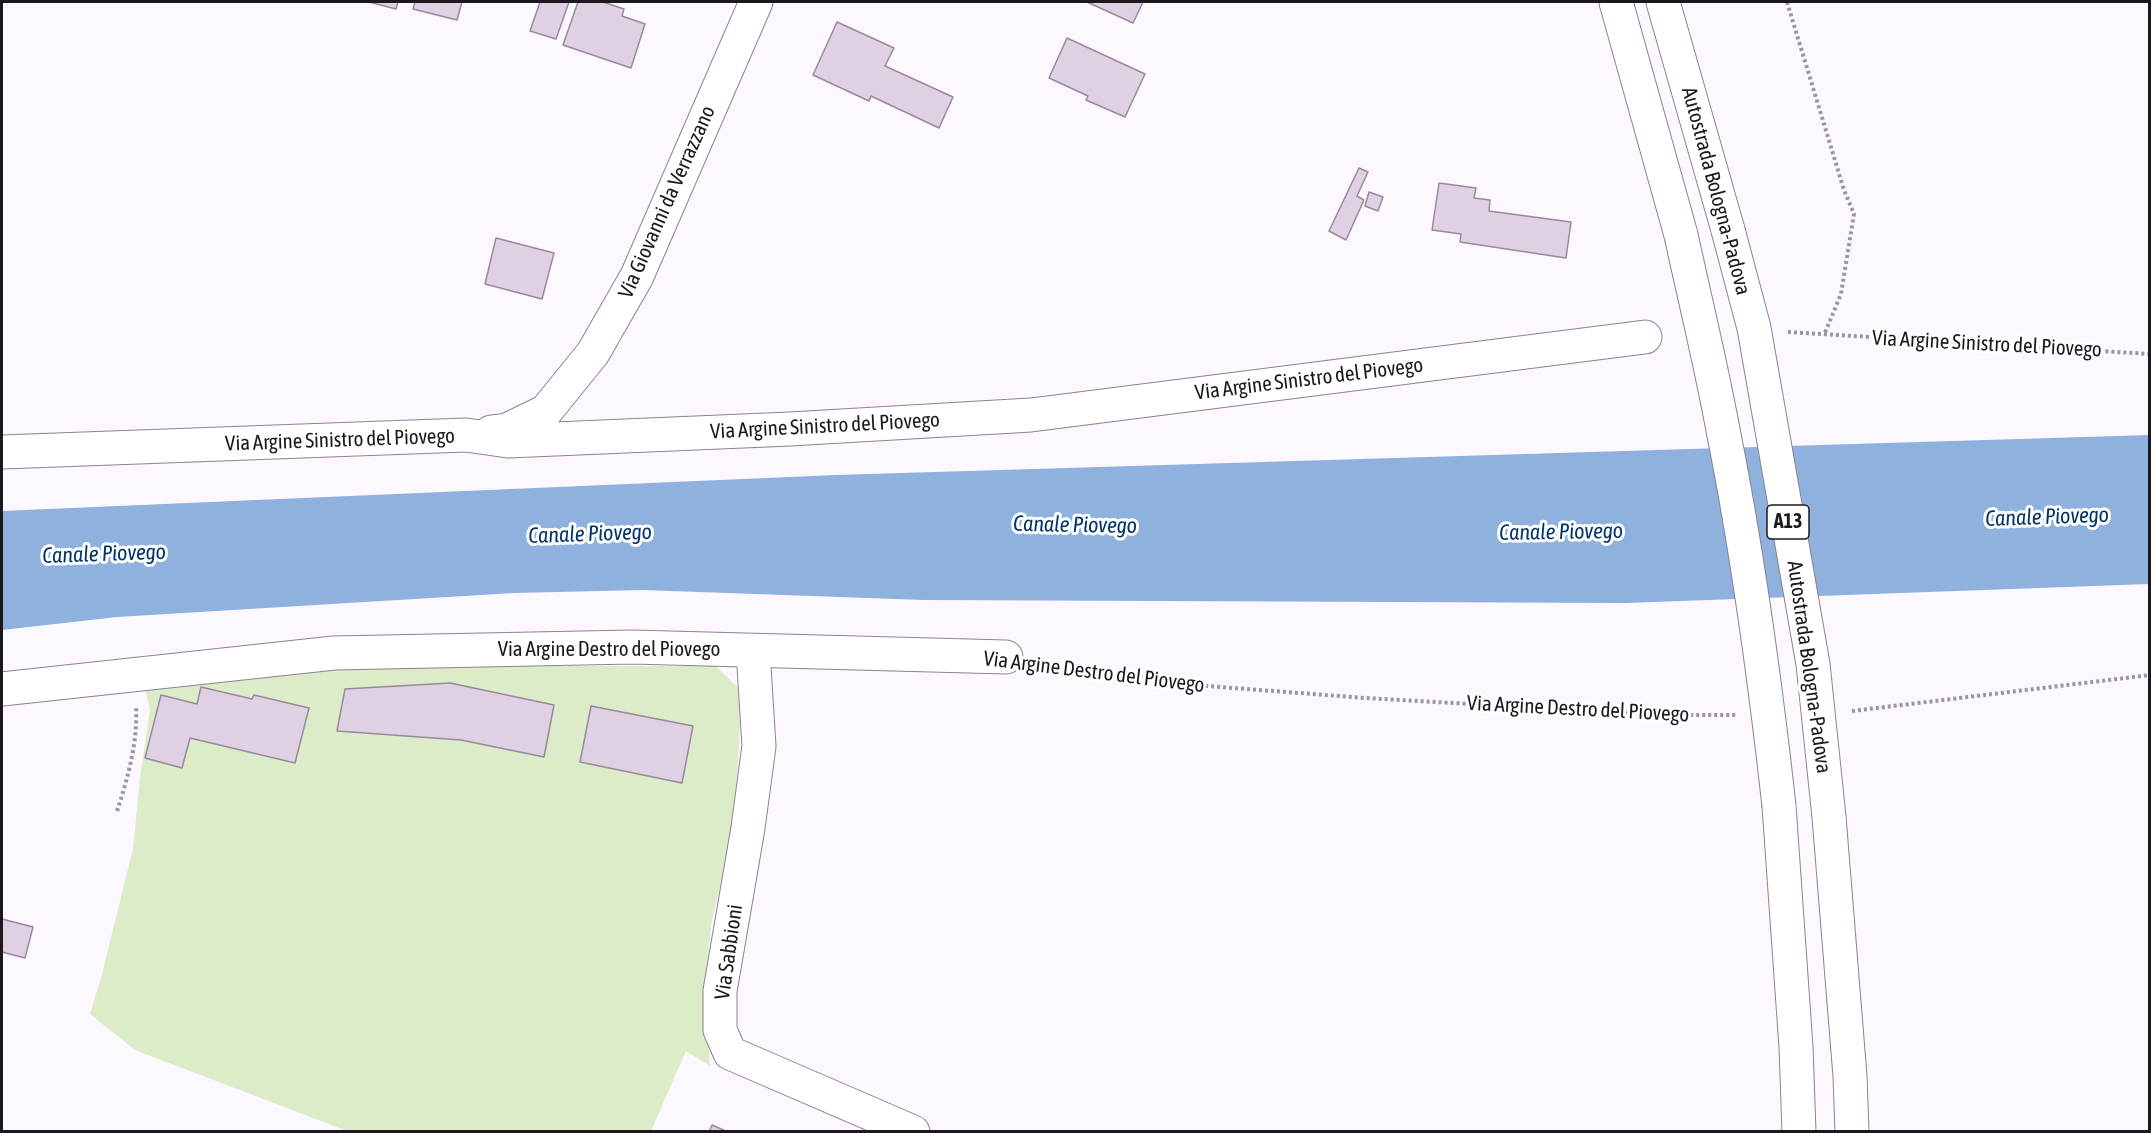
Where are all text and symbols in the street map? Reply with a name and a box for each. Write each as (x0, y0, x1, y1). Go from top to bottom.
street label: Autostrada Bologna-Padova (1676, 84, 1756, 298)
street label: Via Giovanni da Verrazzano (613, 102, 721, 302)
street label: Via Argine Sinistro del Piovego (1872, 325, 2102, 363)
street label: Via Argine Sinistro del Piovego (1193, 352, 1425, 406)
street label: Via Argine Sinistro del Piovego (710, 407, 940, 445)
street label: Via Argine Sinistro del Piovego (225, 423, 455, 457)
water label: Canale Piovego (1985, 502, 2109, 532)
road number: A13 (1767, 505, 1809, 539)
water label: Canale Piovego (1013, 511, 1137, 539)
water label: Canale Piovego (1499, 518, 1623, 546)
water label: Canale Piovego (528, 519, 652, 549)
water label: Canale Piovego (42, 539, 166, 569)
street label: Autostrada Bologna-Padova (1782, 559, 1836, 775)
street label: Via Argine Destro del Piovego (498, 636, 720, 662)
street label: Via Argine Destro del Piovego (982, 646, 1206, 698)
street label: Via Argine Destro del Piovego (1466, 691, 1690, 727)
street label: Via Sabbioni (710, 903, 748, 1001)

